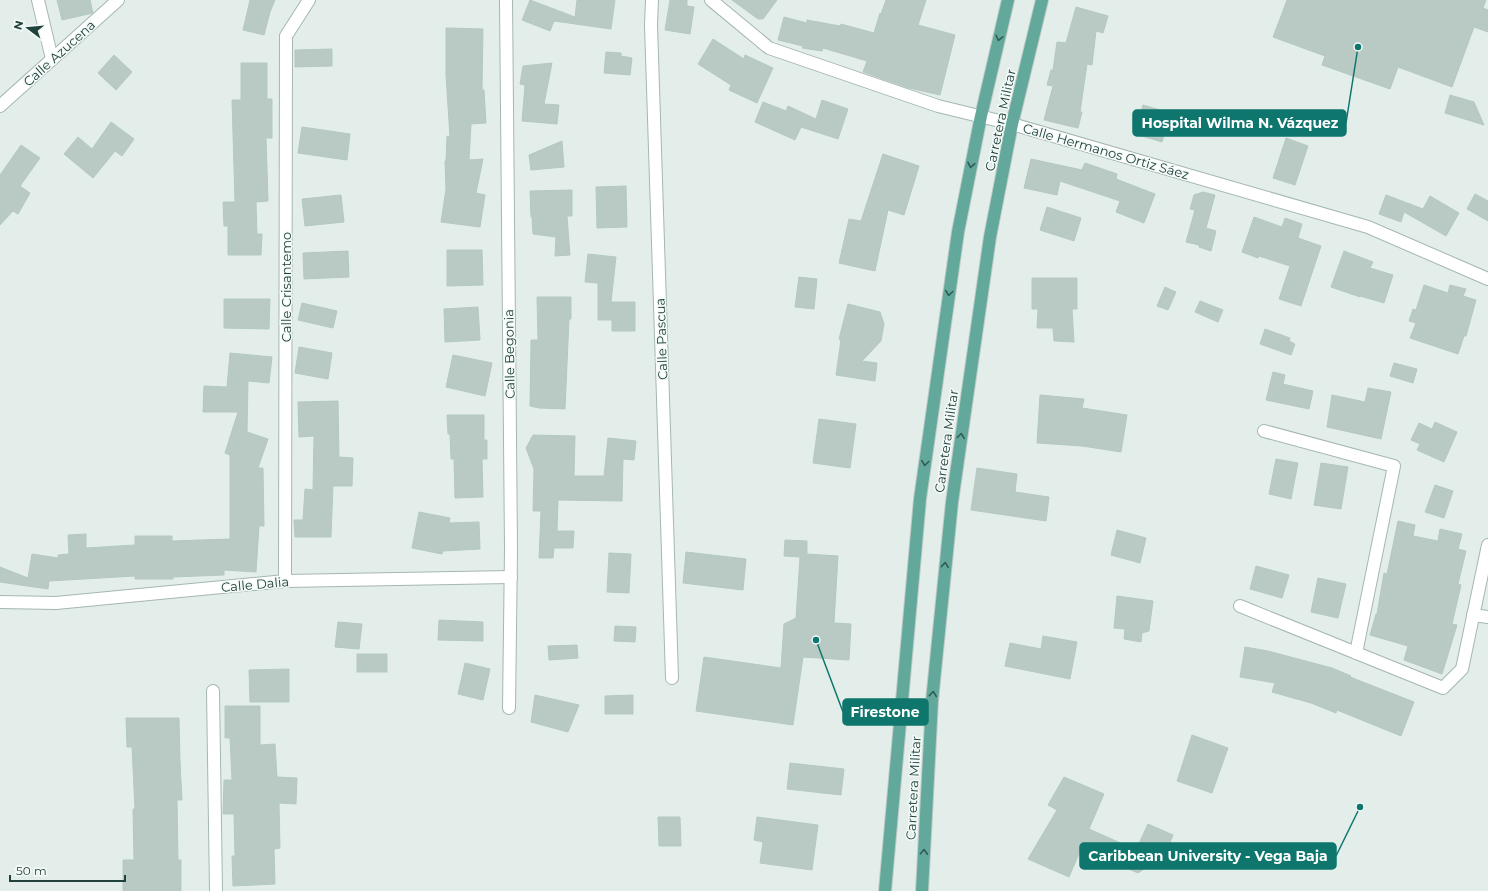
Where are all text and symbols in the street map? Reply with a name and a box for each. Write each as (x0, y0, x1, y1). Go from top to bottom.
north arrow (8, 8, 48, 48)
street label: Calle Azucena (20, 17, 98, 89)
text: N (10, 19, 26, 31)
one-way arrow (995, 35, 1003, 41)
street label: Carretera Militar (981, 67, 1019, 173)
callout: Hospital Wilma N. Vázquez (1133, 110, 1346, 136)
text: Hospital Wilma N. Vázquez (1142, 114, 1339, 132)
street label: Calle Hermanos Ortiz Sáez (1021, 120, 1191, 182)
one-way arrow (968, 162, 976, 168)
street label: Calle Crisantemo (278, 232, 294, 342)
one-way arrow (945, 290, 954, 296)
street label: Calle Pascua (652, 298, 670, 380)
street label: Calle Begonia (500, 309, 518, 399)
street label: Carretera Militar (931, 388, 961, 494)
one-way arrow (956, 433, 965, 439)
one-way arrow (921, 460, 930, 466)
one-way arrow (941, 562, 950, 568)
street label: Calle Dalia (220, 573, 290, 595)
one-way arrow (928, 691, 937, 697)
callout: Firestone (843, 699, 928, 725)
text: Firestone (851, 703, 920, 721)
street label: Carretera Militar (902, 736, 924, 840)
callout: Caribbean University - Vega Baja (1080, 843, 1336, 869)
text: Caribbean University - Vega Baja (1088, 847, 1328, 865)
one-way arrow (919, 849, 928, 855)
scale bar (10, 857, 125, 883)
text: 50 m (16, 863, 47, 878)

